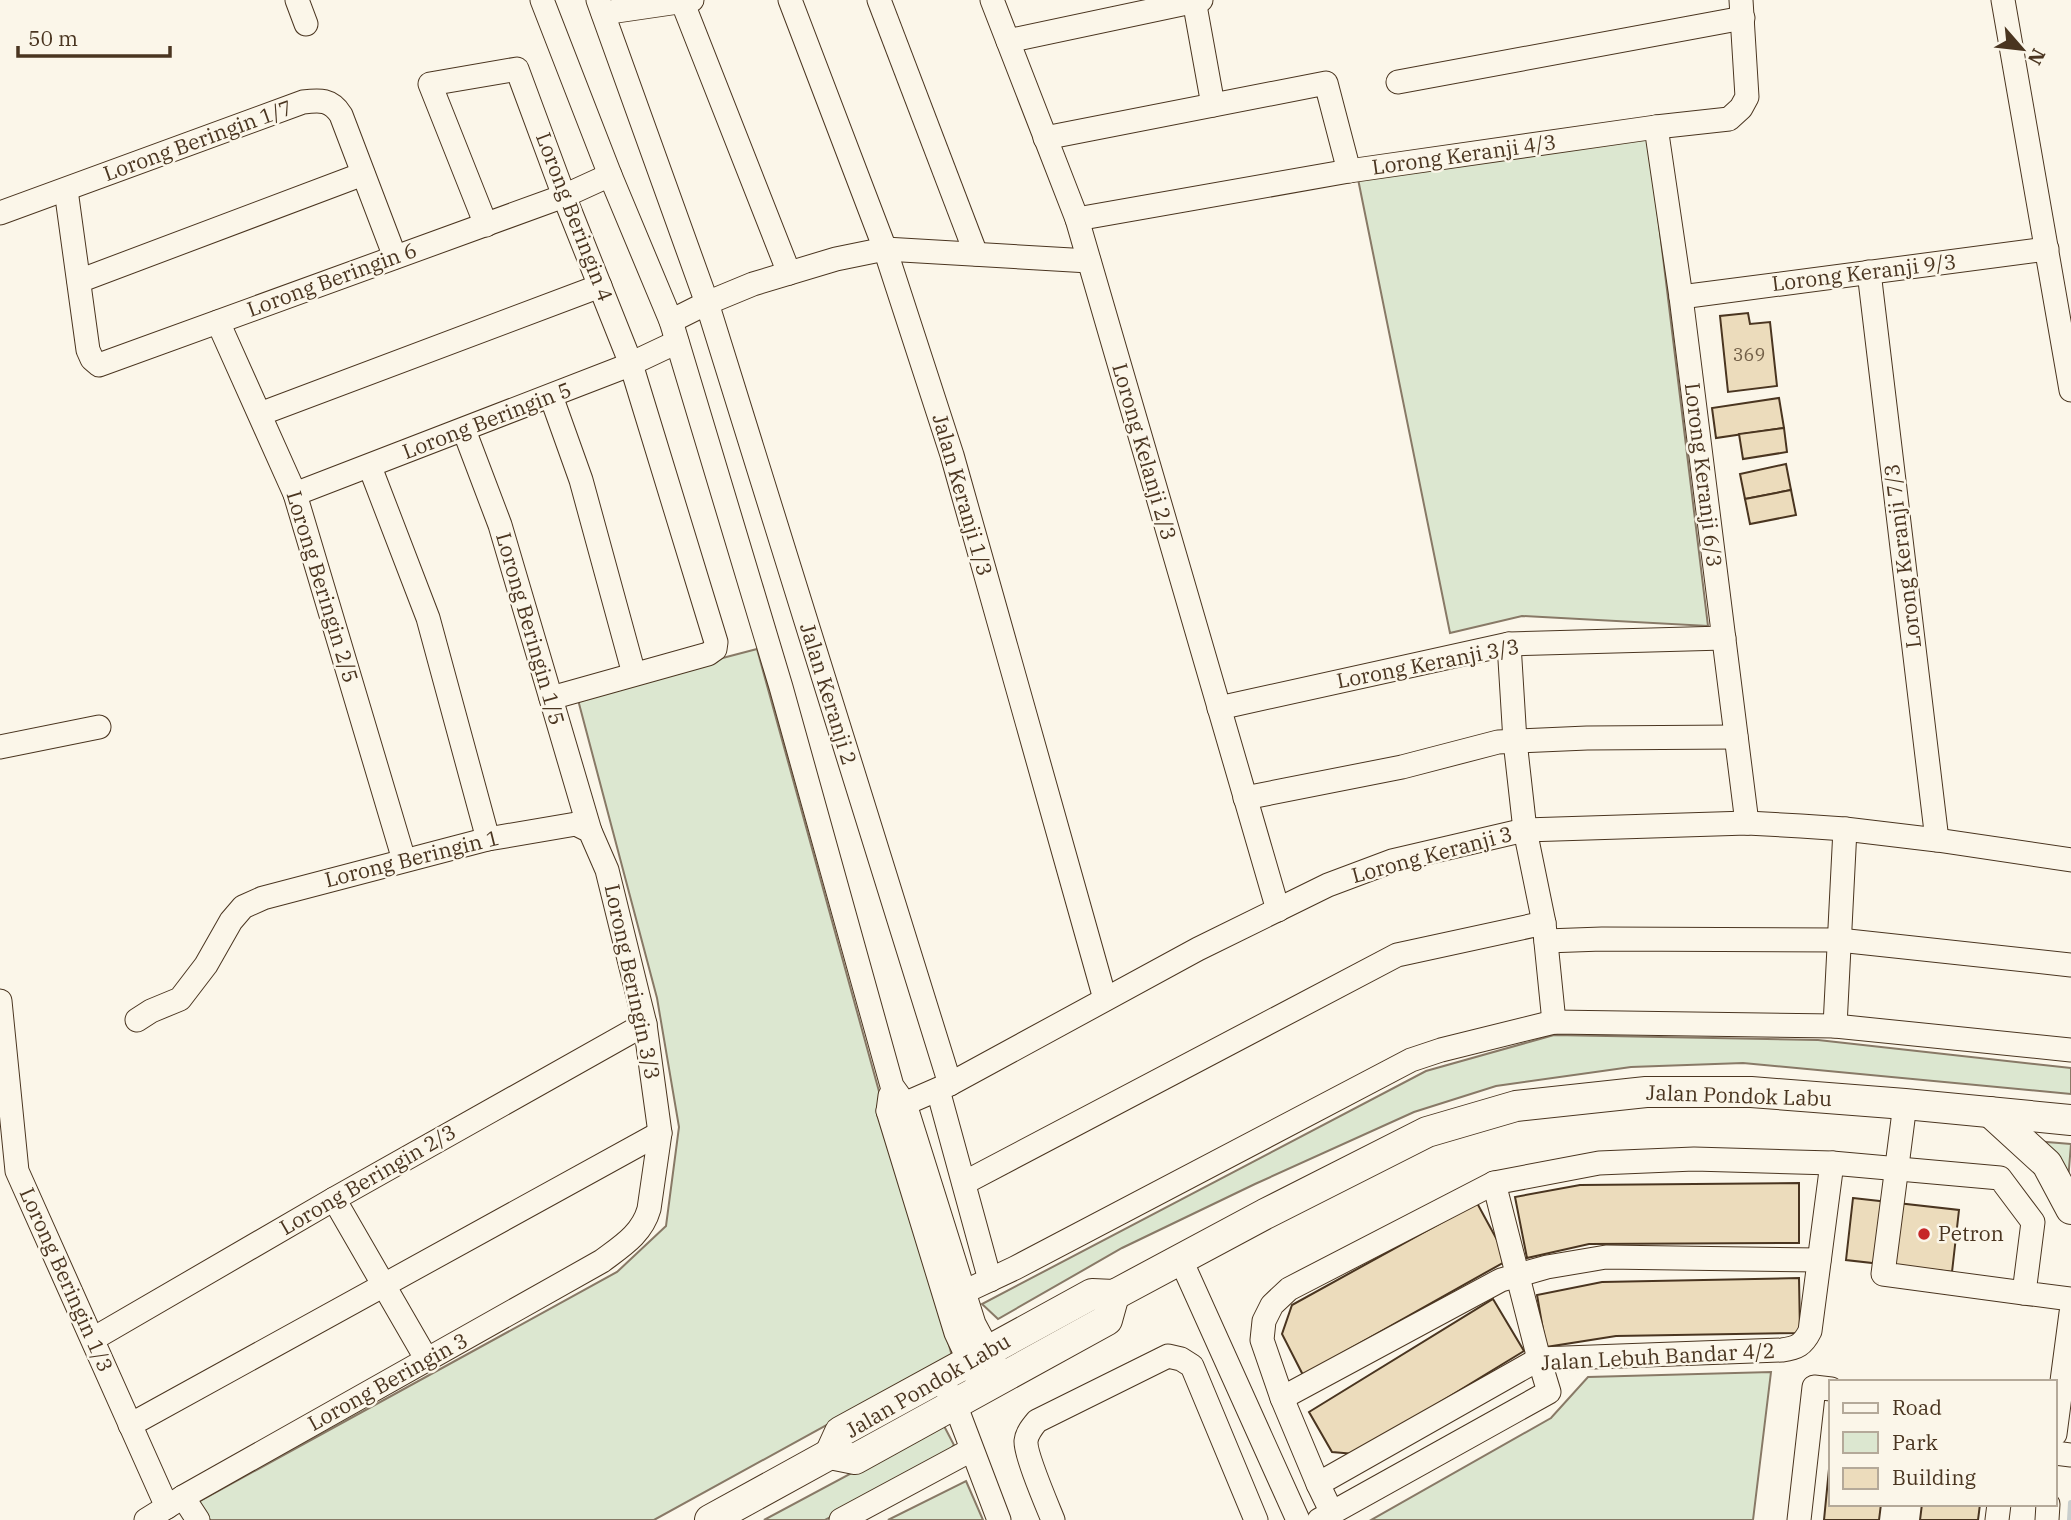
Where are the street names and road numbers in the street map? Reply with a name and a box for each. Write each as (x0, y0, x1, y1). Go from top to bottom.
street label: Lorong Beringin 1/7 (99, 93, 296, 187)
street label: Lorong Keranji 4/3 (1370, 127, 1558, 181)
street label: Lorong Beringin 4 (530, 128, 620, 305)
street label: Lorong Beringin 6 (243, 235, 420, 323)
street label: Lorong Keranji 9/3 (1770, 247, 1958, 297)
street label: Lorong Kelanji 2/3 (1106, 360, 1184, 543)
street label: Lorong Beringin 5 (398, 375, 575, 465)
street label: Lorong Keranji 6/3 (1679, 381, 1729, 569)
street label: Jalan Keranji 1/3 (926, 410, 1000, 579)
street label: Lorong Keranji 7/3 (1877, 462, 1927, 650)
street label: Lorong Beringin 2/5 (280, 487, 365, 686)
street label: Lorong Beringin 1/5 (490, 529, 572, 728)
street label: Jalan Keranji 2 (794, 619, 864, 768)
street label: Lorong Keranji 3/3 (1334, 632, 1522, 694)
street label: Lorong Keranji 3 (1348, 819, 1515, 889)
street label: Lorong Beringin 1 (322, 823, 502, 893)
street label: Lorong Beringin 3/3 (599, 882, 667, 1082)
street label: Jalan Pondok Labu (1646, 1078, 1832, 1112)
street label: Lorong Beringin 2/3 (274, 1117, 461, 1241)
street label: Lorong Beringin 1/3 (14, 1183, 120, 1376)
street label: Lorong Beringin 3 (303, 1326, 472, 1437)
street label: Jalan Pondok Labu (840, 1327, 1015, 1444)
street label: Jalan Lebuh Bandar 4/2 (1540, 1336, 1776, 1376)

